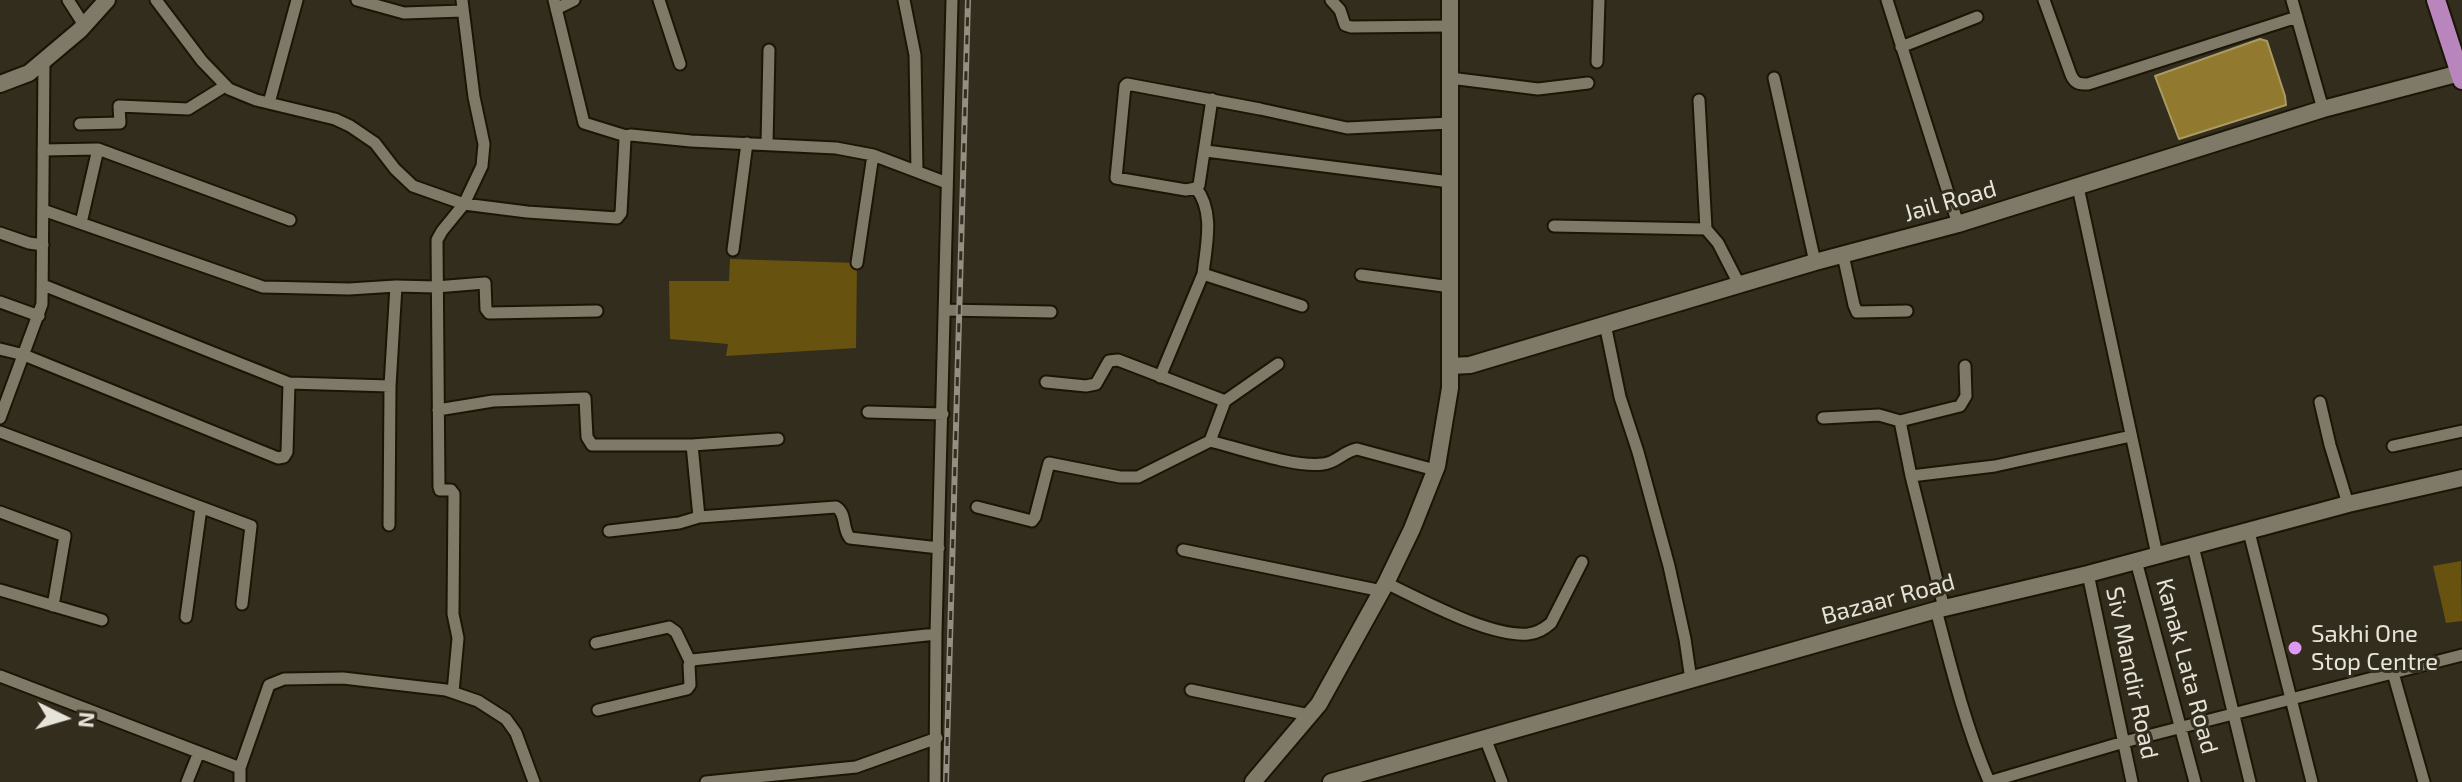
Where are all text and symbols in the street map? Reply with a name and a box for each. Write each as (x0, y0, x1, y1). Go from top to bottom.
street label: Jail Road (1900, 174, 2000, 228)
street label: Bazaar Road (1818, 567, 1958, 631)
street label: Kanak Lata Road (2150, 575, 2224, 757)
street label: Siv Mandir Road (2100, 584, 2164, 762)
place label: Sakhi One Stop Centre (2311, 620, 2438, 676)
marker: Sakhi One Stop Centre (2286, 639, 2304, 657)
north arrow (24, 678, 104, 758)
text: N (74, 711, 102, 729)

